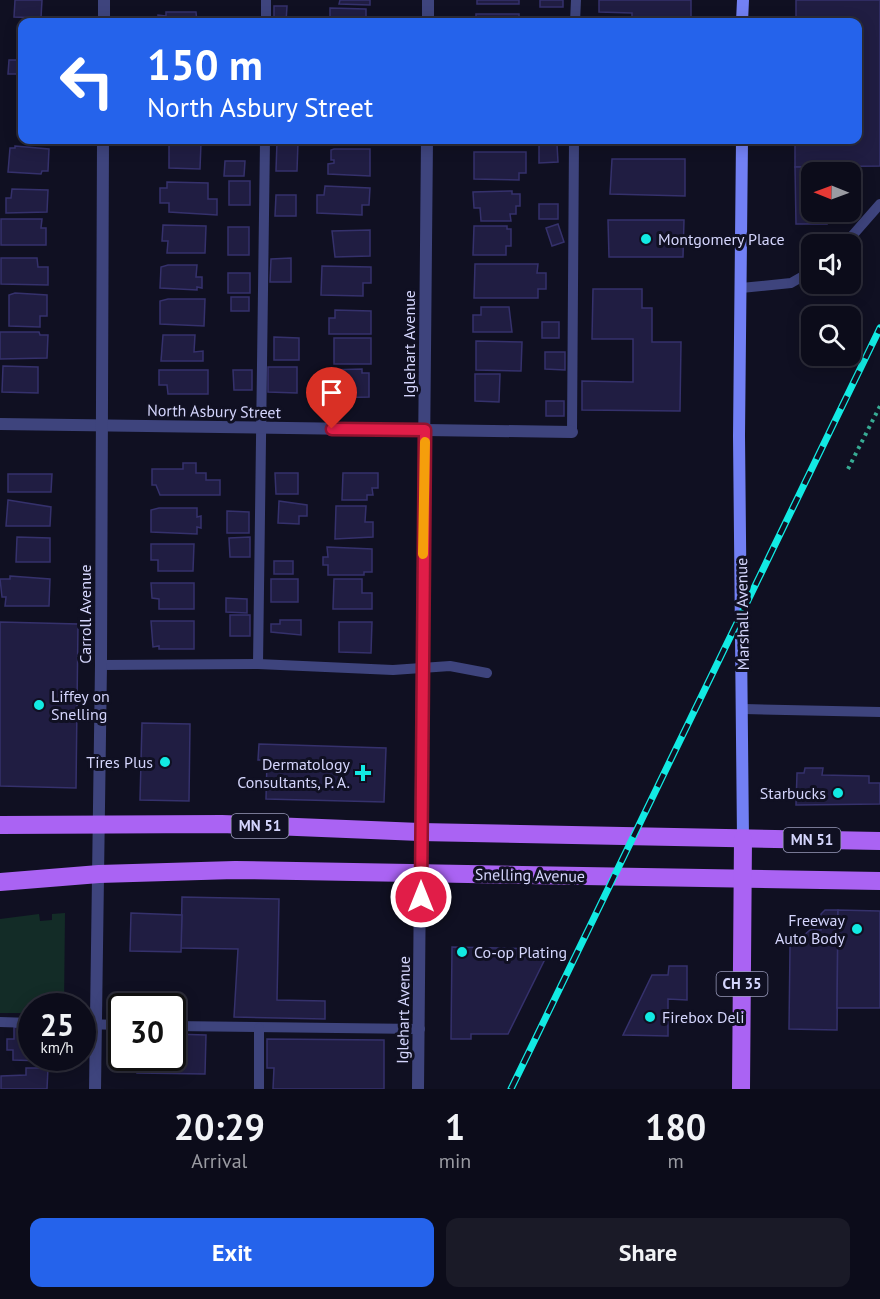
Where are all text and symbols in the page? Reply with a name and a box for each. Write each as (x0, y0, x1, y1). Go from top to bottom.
text: 150 m (147, 37, 263, 92)
icon: left (48, 42, 126, 120)
text: North Asbury Street (147, 90, 373, 124)
north arrow (801, 162, 861, 222)
map controls (801, 162, 861, 366)
place label: Montgomery Place (658, 229, 785, 249)
marker: Montgomery Place (639, 232, 653, 246)
button: sound (801, 234, 861, 294)
street label: Iglehart Avenue (399, 290, 419, 398)
button: search (801, 306, 861, 366)
pin (306, 367, 357, 429)
icon: arrive (315, 376, 348, 409)
street label: North Asbury Street (147, 400, 282, 422)
street label: Marshall Avenue (731, 558, 753, 670)
street label: Carroll Avenue (75, 564, 95, 664)
place label: Liffey on Snelling (51, 686, 110, 724)
marker: Liffey on Snelling (32, 698, 46, 712)
place label: Tires Plus (86, 752, 153, 772)
place label: Dermatology Consultants, P. A. (237, 754, 351, 792)
marker: Tires Plus (158, 755, 172, 769)
marker: Dermatology Consultants, P. A. (354, 764, 372, 782)
place label: Starbucks (760, 783, 826, 803)
marker: Starbucks (831, 786, 845, 800)
road number: MN 51 (232, 814, 288, 838)
road number: MN 51 (784, 828, 840, 852)
street label: Snelling Avenue (475, 864, 585, 886)
position arrow (389, 865, 453, 929)
place label: Freeway Auto Body (775, 910, 846, 948)
marker: Freeway Auto Body (850, 922, 864, 936)
place label: Co-op Plating (474, 942, 567, 962)
marker: Co-op Plating (455, 945, 469, 959)
street label: Iglehart Avenue (392, 956, 414, 1064)
road number: CH 35 (716, 972, 768, 996)
speed limit sign: 30 (108, 993, 186, 1071)
text: 25 (40, 1005, 74, 1044)
place label: Firebox Deli (662, 1007, 745, 1027)
marker: Firebox Deli (643, 1010, 657, 1024)
text: km/h (41, 1038, 73, 1057)
text: 20:29 (174, 1103, 265, 1150)
text: 1 (445, 1103, 465, 1150)
text: 180 (645, 1103, 706, 1150)
text: Arrival (191, 1148, 247, 1174)
text: min (439, 1148, 471, 1174)
text: m (668, 1148, 684, 1174)
button: Exit (30, 1218, 434, 1287)
button: Share (446, 1218, 850, 1287)

